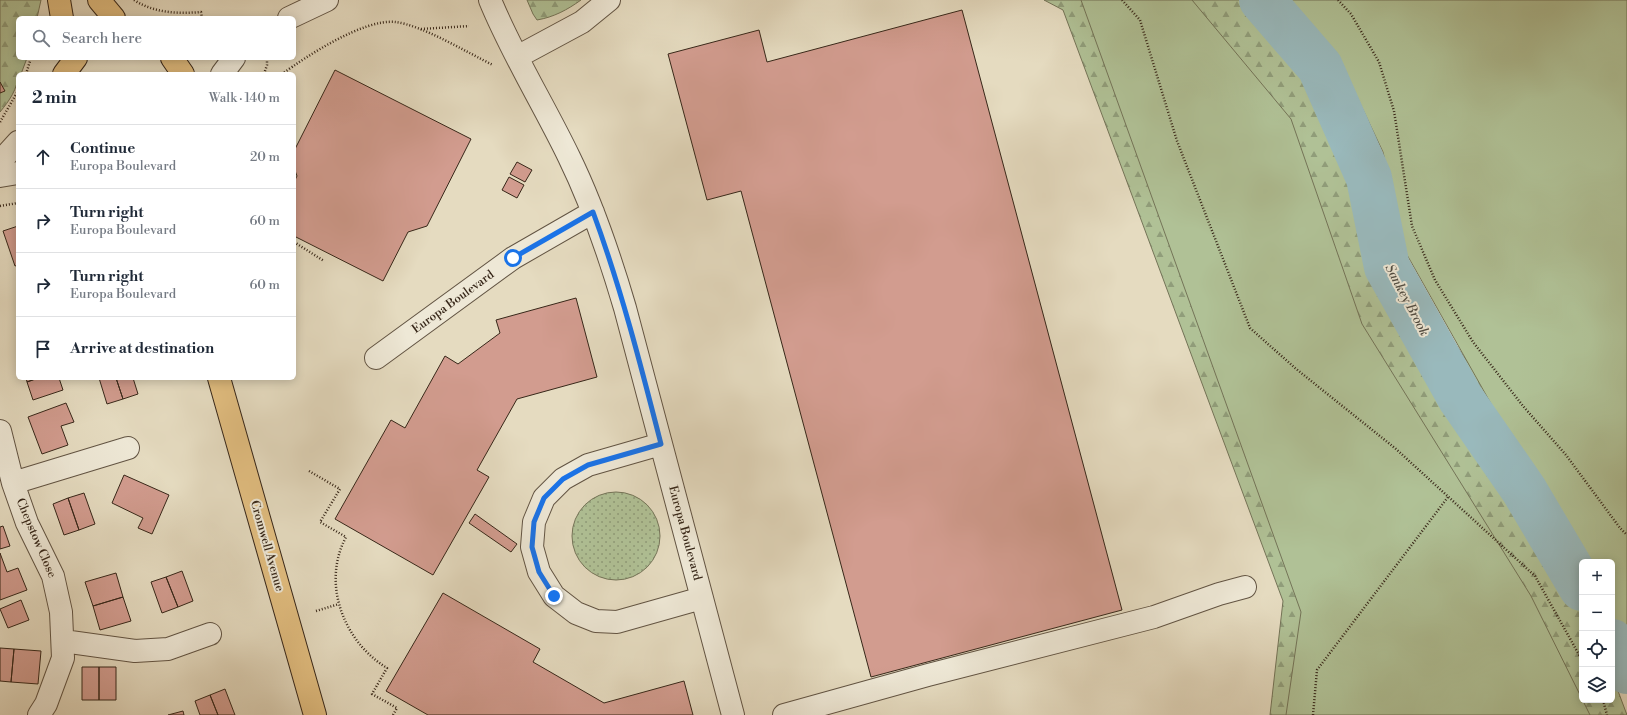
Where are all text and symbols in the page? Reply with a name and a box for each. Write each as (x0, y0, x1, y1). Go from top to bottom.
search box (16, 16, 296, 60)
icon: search (30, 27, 52, 49)
text: Search here (62, 29, 142, 48)
text: 2 min (32, 87, 77, 109)
text: Walk · 140 m (209, 90, 280, 106)
text: Continue (70, 139, 135, 158)
icon: ahead (32, 146, 54, 168)
text: 20 m (250, 149, 280, 165)
text: Europa Boulevard (70, 158, 176, 174)
text: Turn right (70, 203, 144, 222)
icon: right (32, 210, 54, 232)
text: 60 m (249, 213, 280, 229)
text: Europa Boulevard (70, 222, 176, 238)
route start (504, 249, 522, 267)
water label: Sankey Brook (1381, 261, 1433, 339)
text: Turn right (70, 267, 144, 286)
street label: Europa Boulevard (409, 267, 497, 337)
icon: right (32, 274, 54, 296)
text: 60 m (249, 277, 280, 293)
text: Europa Boulevard (70, 286, 176, 302)
icon: arrive (32, 338, 54, 360)
text: Arrive at destination (70, 339, 214, 358)
street label: Europa Boulevard (665, 484, 705, 582)
street label: Chepstow Close (12, 496, 60, 580)
street label: Cromwell Avenue (247, 499, 287, 593)
map controls (1579, 559, 1615, 703)
button: + (1579, 559, 1615, 595)
route end (545, 587, 563, 605)
button: − (1579, 595, 1615, 631)
button: locate (1579, 631, 1615, 667)
button: layers (1579, 667, 1615, 703)

